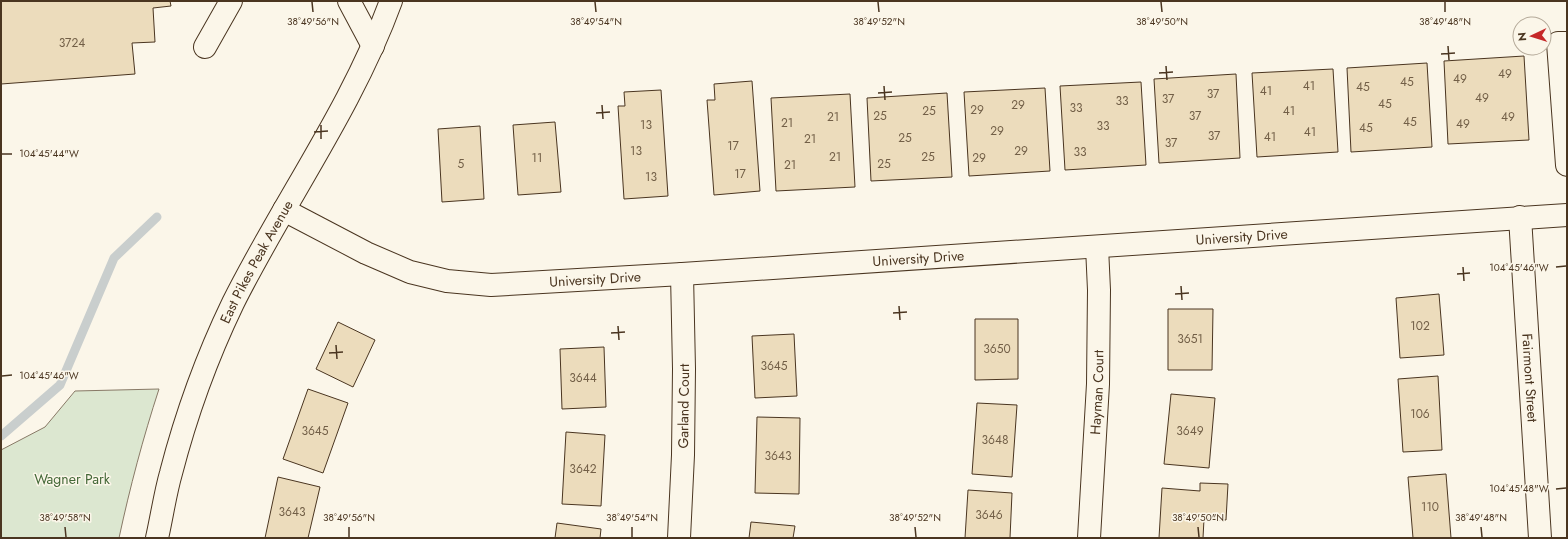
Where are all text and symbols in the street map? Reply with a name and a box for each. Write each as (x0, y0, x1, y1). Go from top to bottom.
text: 38°49'56"N (287, 14, 339, 29)
text: 38°49'54"N (570, 14, 622, 29)
text: 38°49'52"N (853, 14, 905, 29)
text: 38°49'50"N (1136, 14, 1188, 29)
text: 38°49'48"N (1419, 14, 1471, 29)
north arrow (1512, 16, 1552, 56)
text: N (1514, 32, 1530, 42)
house number: 3724 (59, 34, 85, 52)
house number: 49 (1498, 65, 1512, 83)
house number: 49 (1453, 70, 1467, 88)
house number: 45 (1400, 73, 1414, 91)
house number: 41 (1303, 77, 1315, 95)
house number: 45 (1356, 78, 1370, 96)
house number: 41 (1260, 82, 1272, 100)
house number: 37 (1207, 85, 1220, 103)
house number: 49 (1475, 89, 1489, 107)
house number: 37 (1162, 90, 1175, 108)
house number: 33 (1115, 92, 1129, 110)
house number: 45 (1378, 95, 1392, 113)
house number: 29 (1011, 96, 1025, 114)
house number: 33 (1069, 99, 1083, 117)
house number: 29 (970, 101, 984, 119)
house number: 25 (922, 102, 936, 120)
house number: 41 (1283, 102, 1295, 120)
house number: 25 (873, 107, 887, 125)
house number: 37 (1189, 107, 1202, 125)
house number: 21 (827, 108, 839, 126)
house number: 49 (1501, 108, 1515, 126)
house number: 45 (1403, 113, 1417, 131)
house number: 21 (781, 114, 793, 132)
house number: 49 (1456, 115, 1470, 133)
house number: 13 (640, 116, 652, 134)
house number: 33 (1096, 117, 1110, 135)
house number: 45 (1359, 119, 1373, 137)
house number: 29 (990, 122, 1004, 140)
house number: 41 (1304, 123, 1316, 141)
house number: 37 (1208, 127, 1221, 145)
house number: 41 (1264, 128, 1276, 146)
house number: 25 (898, 129, 912, 147)
house number: 21 (804, 130, 816, 148)
house number: 37 (1165, 134, 1178, 152)
house number: 17 (727, 137, 740, 155)
house number: 13 (630, 142, 642, 160)
house number: 29 (1014, 142, 1028, 160)
house number: 33 (1073, 143, 1087, 161)
text: 104°45'44"W (19, 146, 79, 161)
house number: 21 (829, 148, 841, 166)
house number: 25 (921, 148, 935, 166)
house number: 11 (532, 149, 542, 167)
house number: 29 (972, 149, 986, 167)
house number: 5 (458, 155, 465, 173)
house number: 25 (877, 155, 891, 173)
house number: 21 (784, 156, 796, 174)
house number: 17 (734, 165, 747, 183)
house number: 13 (645, 168, 657, 186)
street label: East Pikes Peak Avenue (215, 196, 298, 326)
street label: University Drive (1195, 224, 1288, 250)
street label: University Drive (872, 245, 965, 271)
text: 104°45'46"W (1489, 260, 1549, 275)
street label: University Drive (549, 266, 642, 292)
house number: 102 (1410, 317, 1430, 335)
house number: 3651 (1177, 330, 1203, 348)
street label: Fairmont Street (1517, 333, 1543, 423)
house number: 3650 (983, 340, 1011, 358)
street label: Hayman Court (1085, 349, 1108, 435)
house number: 3645 (760, 357, 788, 375)
street label: Garland Court (673, 363, 694, 449)
text: 104°45'46"W (19, 368, 79, 383)
house number: 3644 (569, 369, 597, 387)
house number: 106 (1410, 405, 1430, 423)
house number: 3645 (301, 422, 329, 440)
house number: 3649 (1176, 422, 1204, 440)
house number: 3648 (981, 431, 1009, 449)
house number: 3643 (764, 447, 792, 465)
house number: 3642 (569, 460, 597, 478)
park label: Wagner Park (34, 469, 111, 489)
text: 104°45'48"W (1489, 481, 1549, 496)
house number: 110 (1421, 498, 1439, 516)
house number: 3643 (278, 503, 306, 521)
house number: 3646 (975, 506, 1003, 524)
text: 38°49'58"N (39, 510, 91, 525)
text: 38°49'56"N (323, 510, 375, 525)
text: 38°49'54"N (606, 510, 658, 525)
text: 38°49'52"N (889, 510, 941, 525)
text: 38°49'50"N (1172, 510, 1224, 525)
text: 38°49'48"N (1455, 510, 1507, 525)

